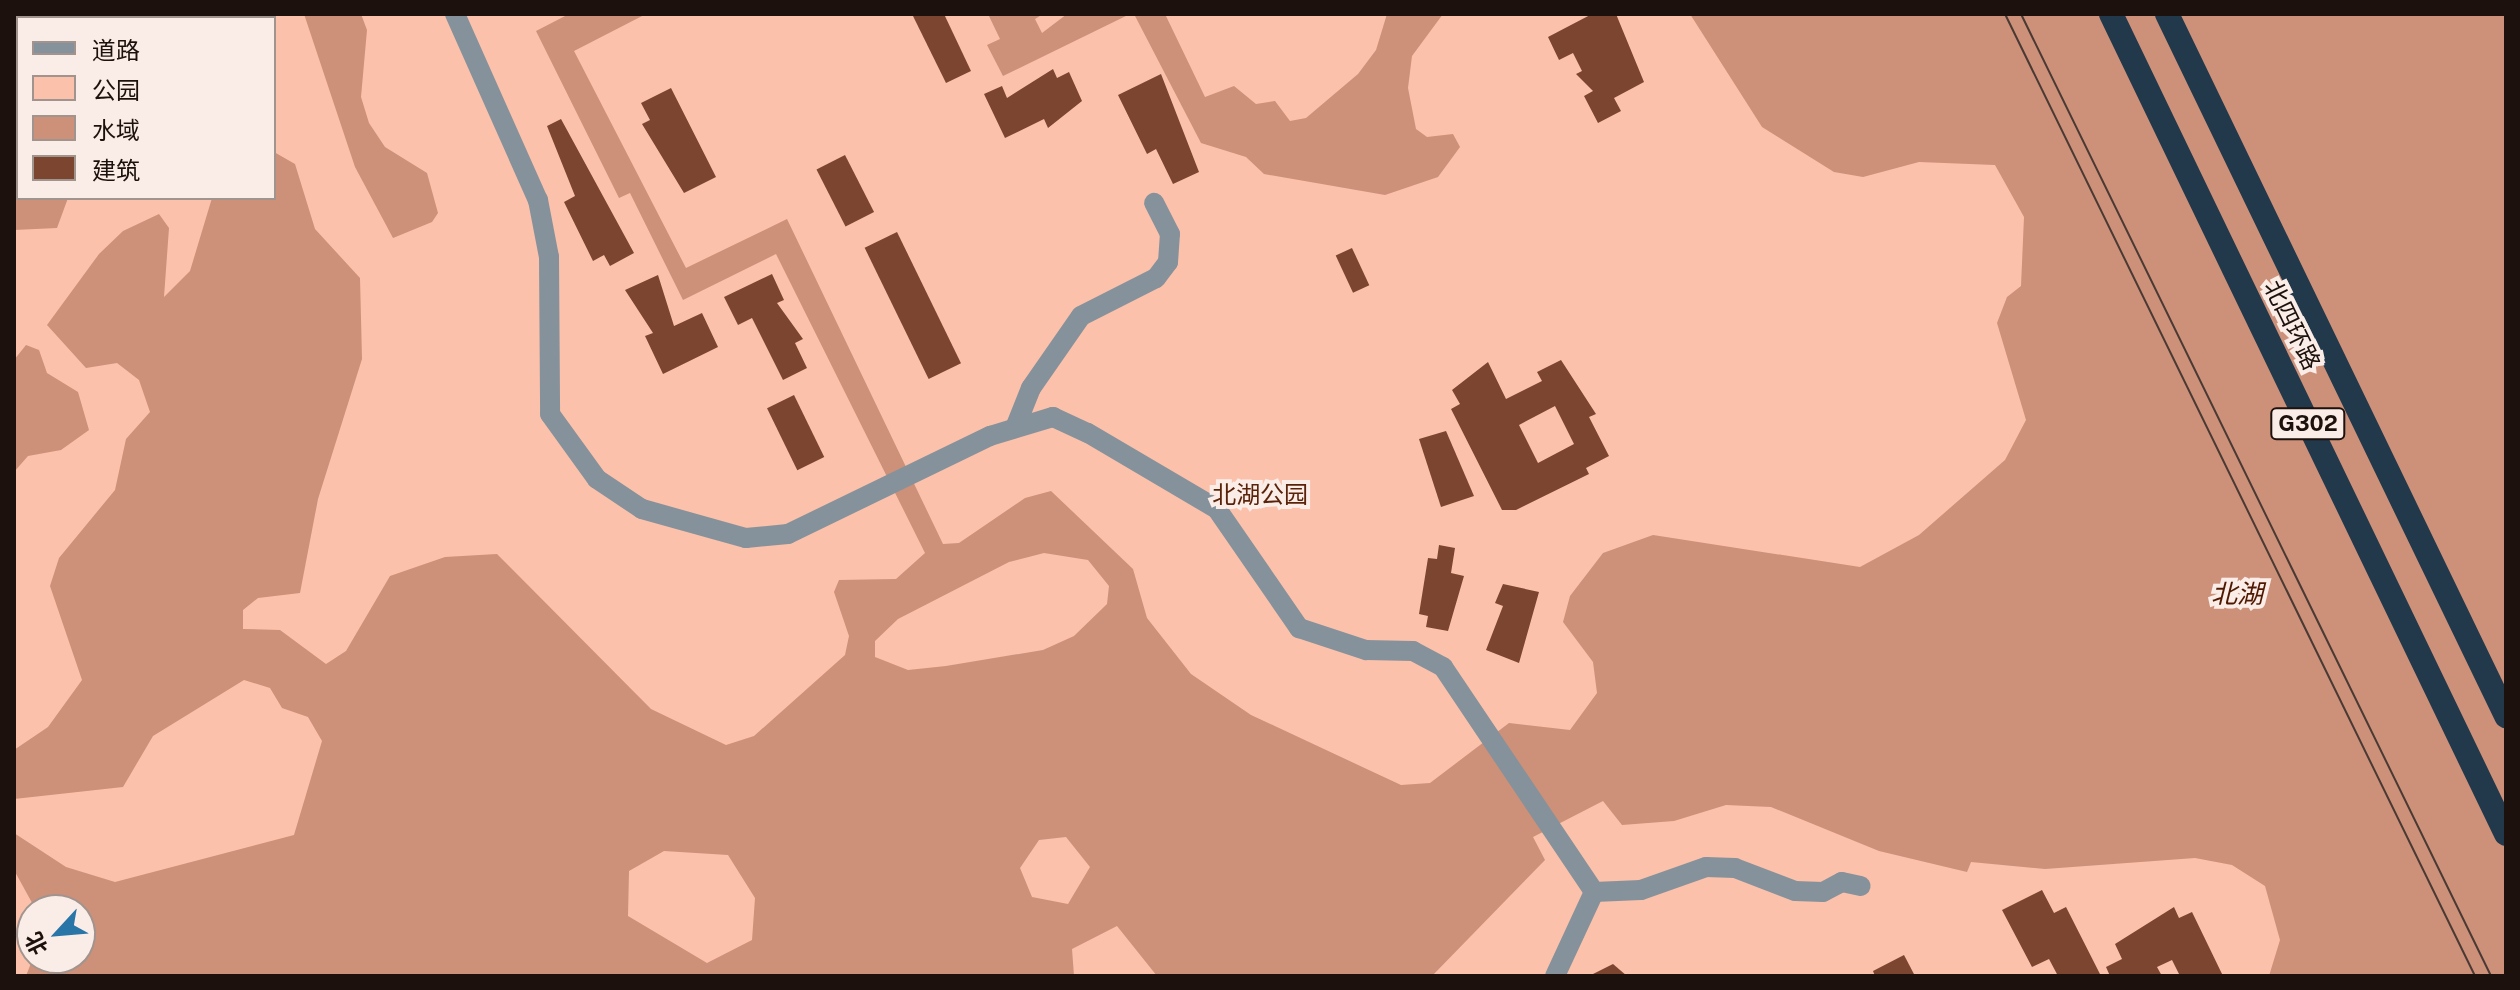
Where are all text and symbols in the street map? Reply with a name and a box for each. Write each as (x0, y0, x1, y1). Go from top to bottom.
legend (16, 16, 276, 200)
text: 道路 (92, 36, 140, 64)
text: 公园 (92, 76, 140, 104)
text: 水域 (92, 116, 140, 144)
text: 建筑 (92, 156, 140, 184)
street label: 北四环路 (2258, 276, 2326, 374)
road number: G302 (2270, 406, 2346, 442)
park label: 北湖公园 (1212, 481, 1308, 509)
water label: 北湖 (2211, 578, 2263, 610)
north arrow (16, 894, 96, 974)
text: 北 (20, 928, 53, 959)

